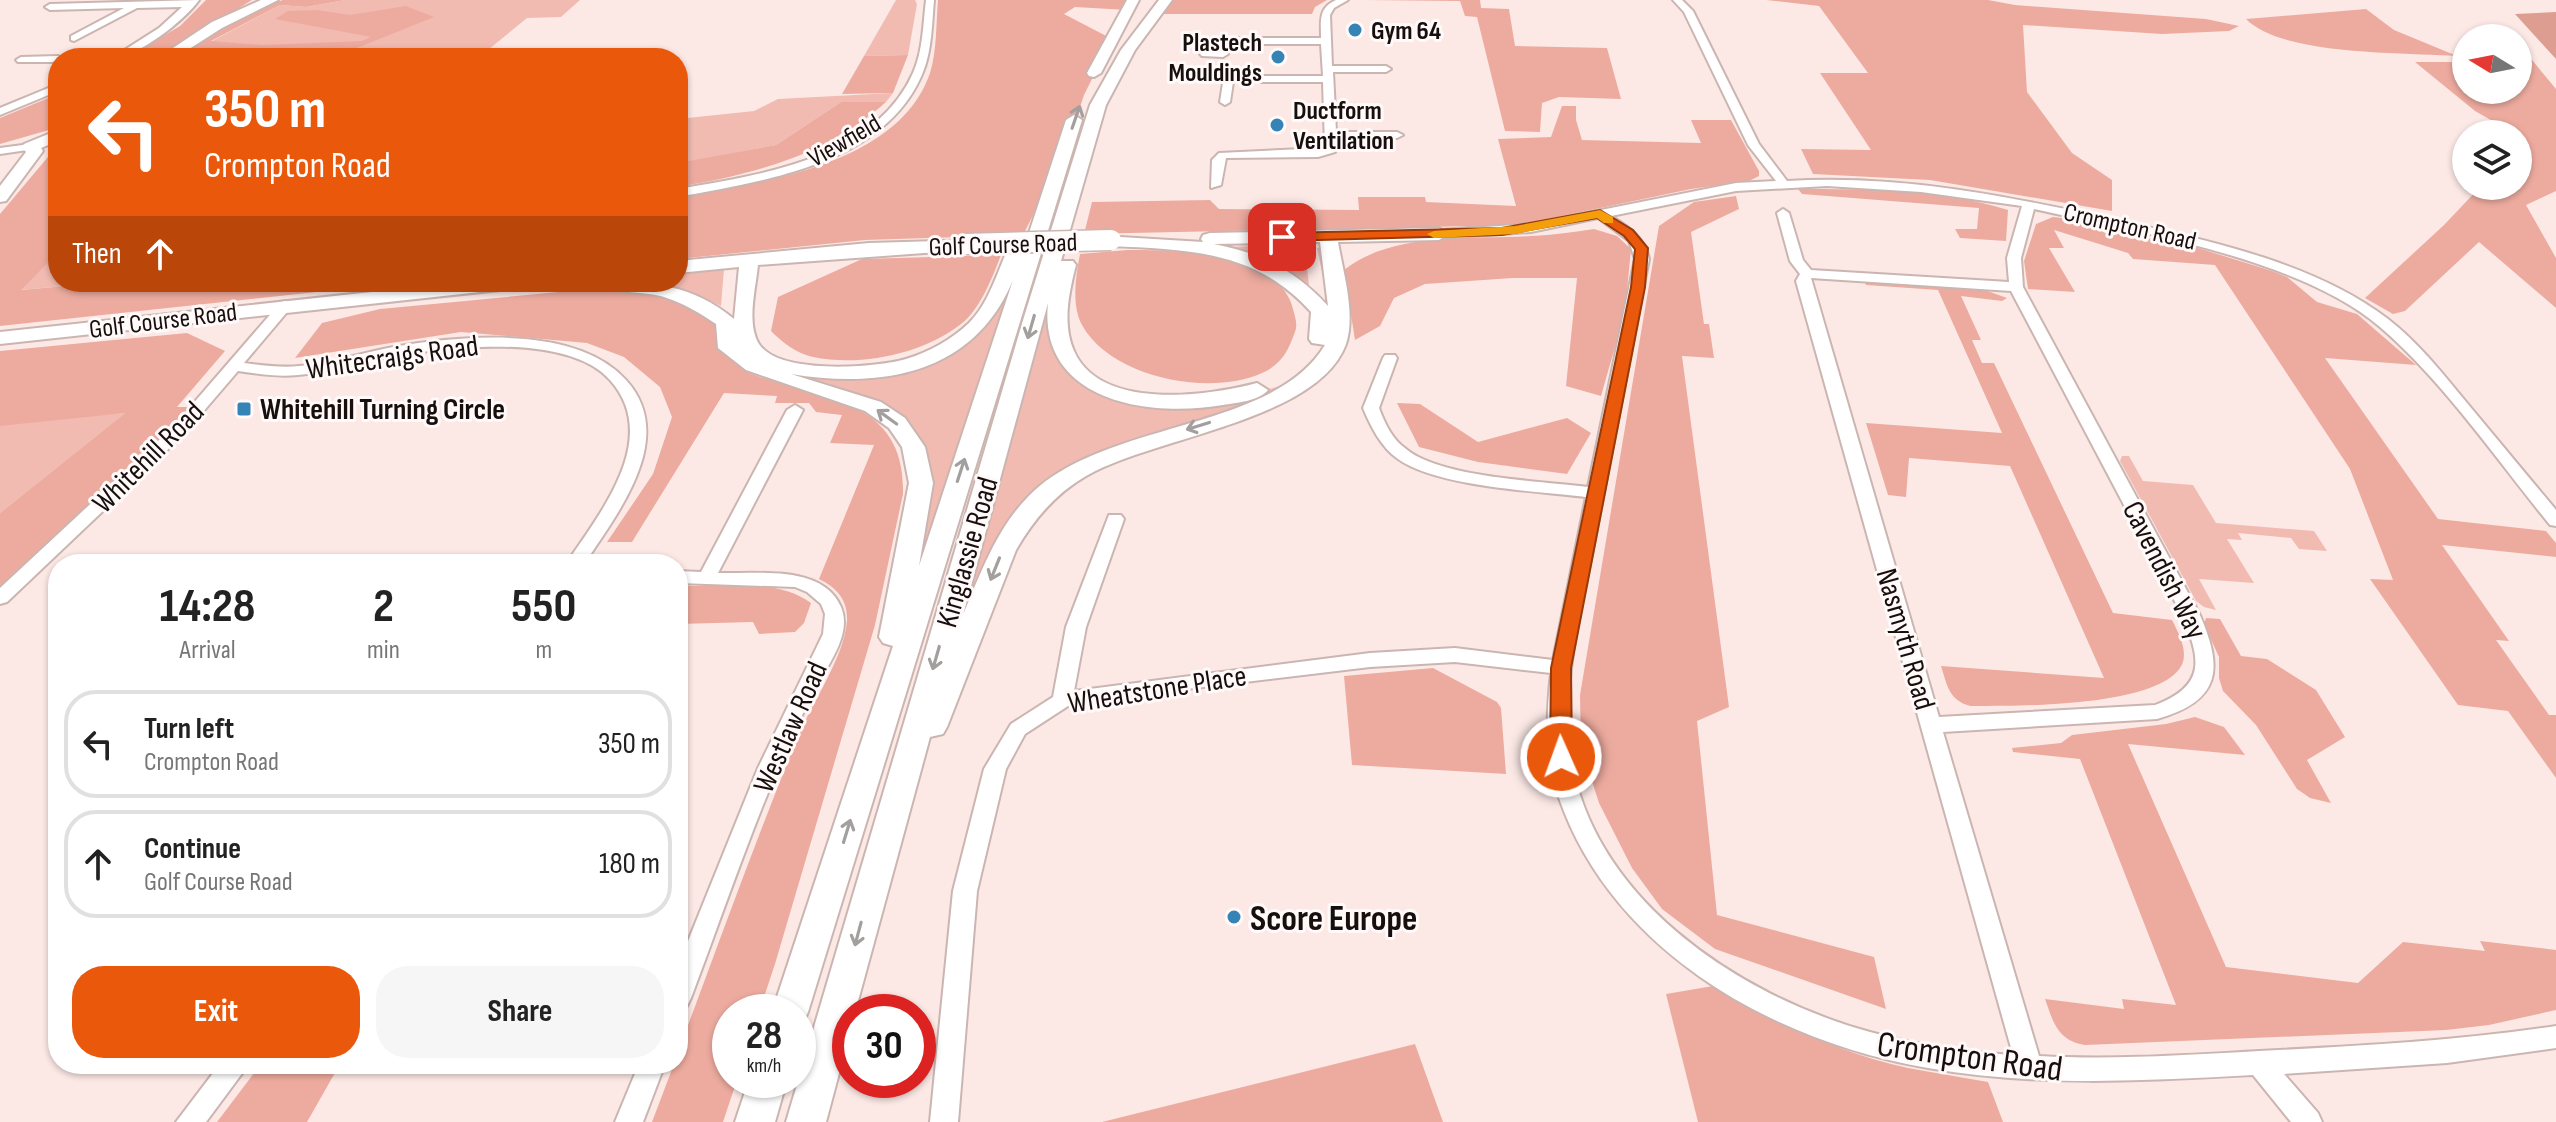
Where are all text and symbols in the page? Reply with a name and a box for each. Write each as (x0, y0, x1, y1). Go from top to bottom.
place label: Gym 64 (1371, 16, 1441, 47)
marker: Gym 64 (1346, 21, 1364, 39)
north arrow (2452, 24, 2532, 104)
map controls (2452, 24, 2532, 200)
place label: Plastech Mouldings (1168, 28, 1262, 89)
marker: Plastech Mouldings (1269, 48, 1287, 66)
text: 350 m (204, 77, 326, 144)
icon: left (72, 80, 176, 184)
place label: Ductform Ventilation (1293, 96, 1394, 157)
one-way arrow (1070, 105, 1084, 129)
street label: Viewfield (803, 108, 887, 174)
marker: Ductform Ventilation (1268, 116, 1286, 134)
button: layers (2452, 120, 2532, 200)
text: Crompton Road (204, 145, 391, 188)
street label: Crompton Road (2060, 197, 2199, 258)
pin (1248, 203, 1316, 271)
icon: arrive (1260, 215, 1304, 259)
street label: Golf Course Road (928, 227, 1078, 264)
icon: ahead (138, 232, 182, 276)
text: Then (72, 236, 122, 272)
street label: Golf Course Road (88, 297, 239, 346)
one-way arrow (1023, 314, 1038, 340)
street label: Whitecraigs Road (304, 328, 481, 388)
place label: Whitehill Turning Circle (260, 392, 505, 428)
street label: Whitehill Road (85, 394, 212, 521)
marker: Whitehill Turning Circle (235, 400, 253, 418)
one-way arrow (877, 409, 898, 426)
one-way arrow (1185, 419, 1210, 434)
one-way arrow (954, 458, 969, 484)
street label: Kinglassie Road (929, 473, 1007, 632)
street label: Cavendish Way (2114, 496, 2214, 646)
one-way arrow (987, 556, 1002, 581)
street label: Nasmyth Road (1868, 564, 1942, 714)
text: 14:28 (160, 578, 256, 635)
text: 2 (373, 578, 394, 635)
text: 550 (511, 578, 576, 635)
text: Arrival (180, 635, 236, 666)
text: min (367, 635, 400, 666)
text: m (536, 635, 552, 666)
one-way arrow (928, 645, 943, 670)
street label: Westlaw Road (746, 656, 836, 798)
street label: Wheatstone Place (1065, 658, 1249, 722)
text: Turn left (144, 711, 234, 747)
position arrow (1519, 715, 1603, 799)
icon: left (76, 722, 120, 766)
text: 350 m (598, 726, 660, 762)
text: Crompton Road (144, 747, 279, 778)
one-way arrow (840, 818, 855, 844)
text: Continue (144, 831, 241, 867)
icon: ahead (76, 842, 120, 886)
text: 180 m (599, 846, 660, 882)
text: Golf Course Road (144, 867, 293, 898)
place label: Score Europe (1250, 898, 1417, 941)
marker: Score Europe (1225, 908, 1243, 926)
one-way arrow (850, 920, 865, 946)
button: Exit (72, 966, 360, 1058)
button: Share (376, 966, 664, 1058)
speed limit sign: 30 (832, 994, 936, 1098)
text: 28 (746, 1012, 782, 1060)
street label: Crompton Road (1874, 1023, 2065, 1092)
text: km/h (747, 1054, 781, 1078)

